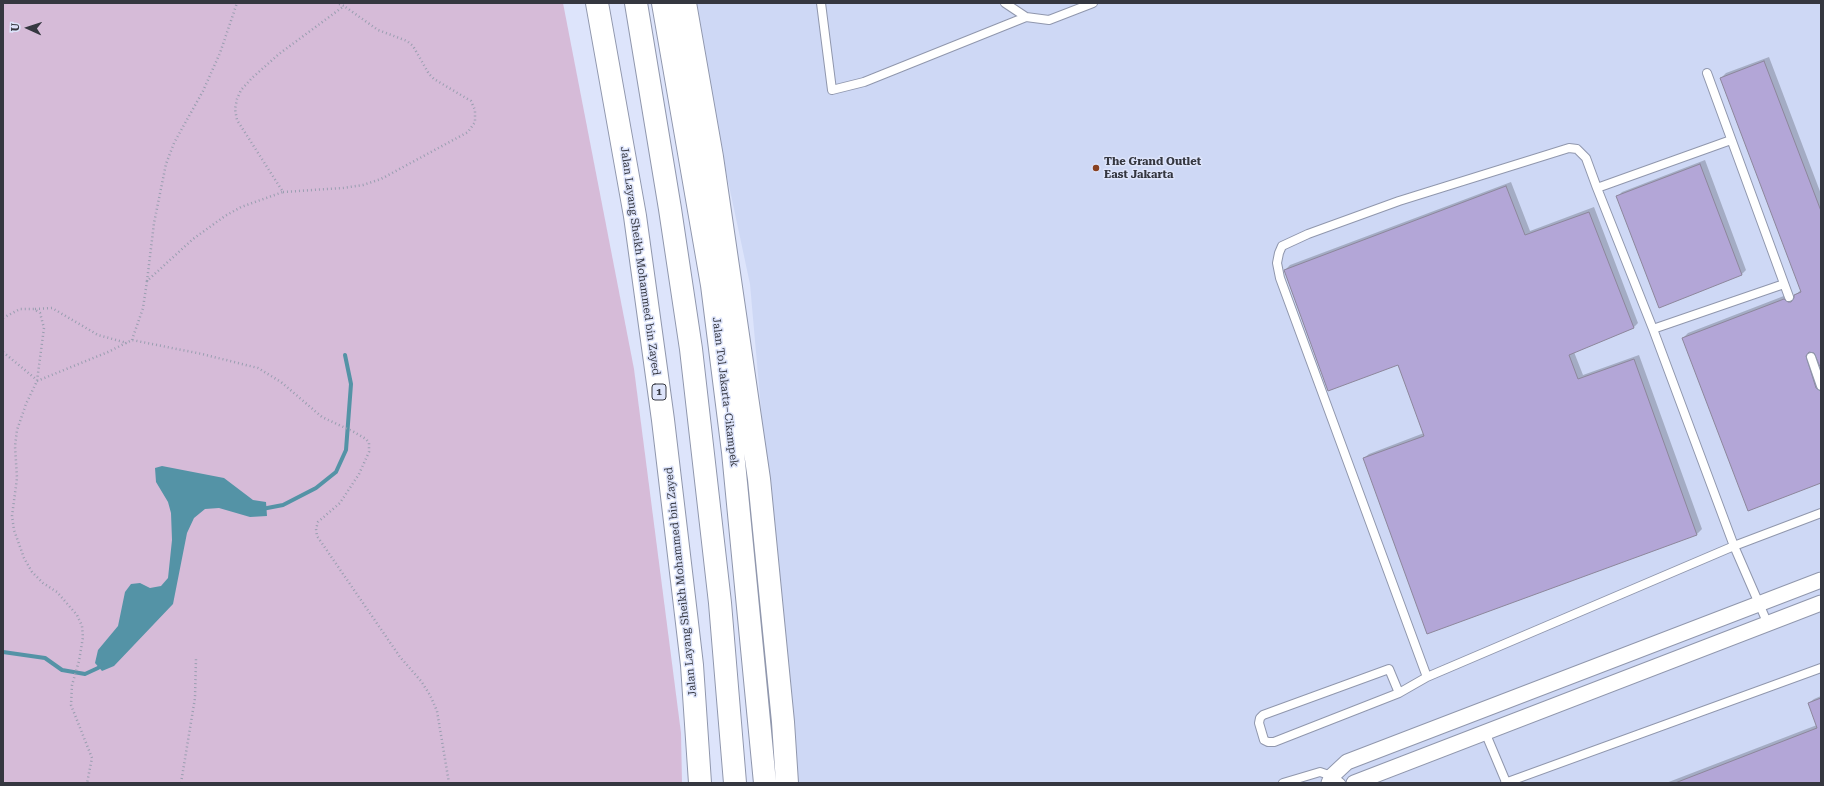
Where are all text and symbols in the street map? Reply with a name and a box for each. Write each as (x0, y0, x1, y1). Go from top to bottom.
north arrow (8, 8, 48, 48)
text: U (9, 23, 22, 32)
street label: Jalan Layang Sheikh Mohammed bin Zayed (617, 146, 663, 376)
place label: The Grand Outlet East Jakarta (1104, 155, 1201, 181)
marker: The Grand Outlet East Jakarta (1091, 163, 1101, 173)
street label: Jalan Tol Jakarta–Cikampek (709, 316, 741, 468)
road number: 1 (652, 384, 666, 400)
street label: Jalan Layang Sheikh Mohammed bin Zayed (662, 466, 700, 698)

